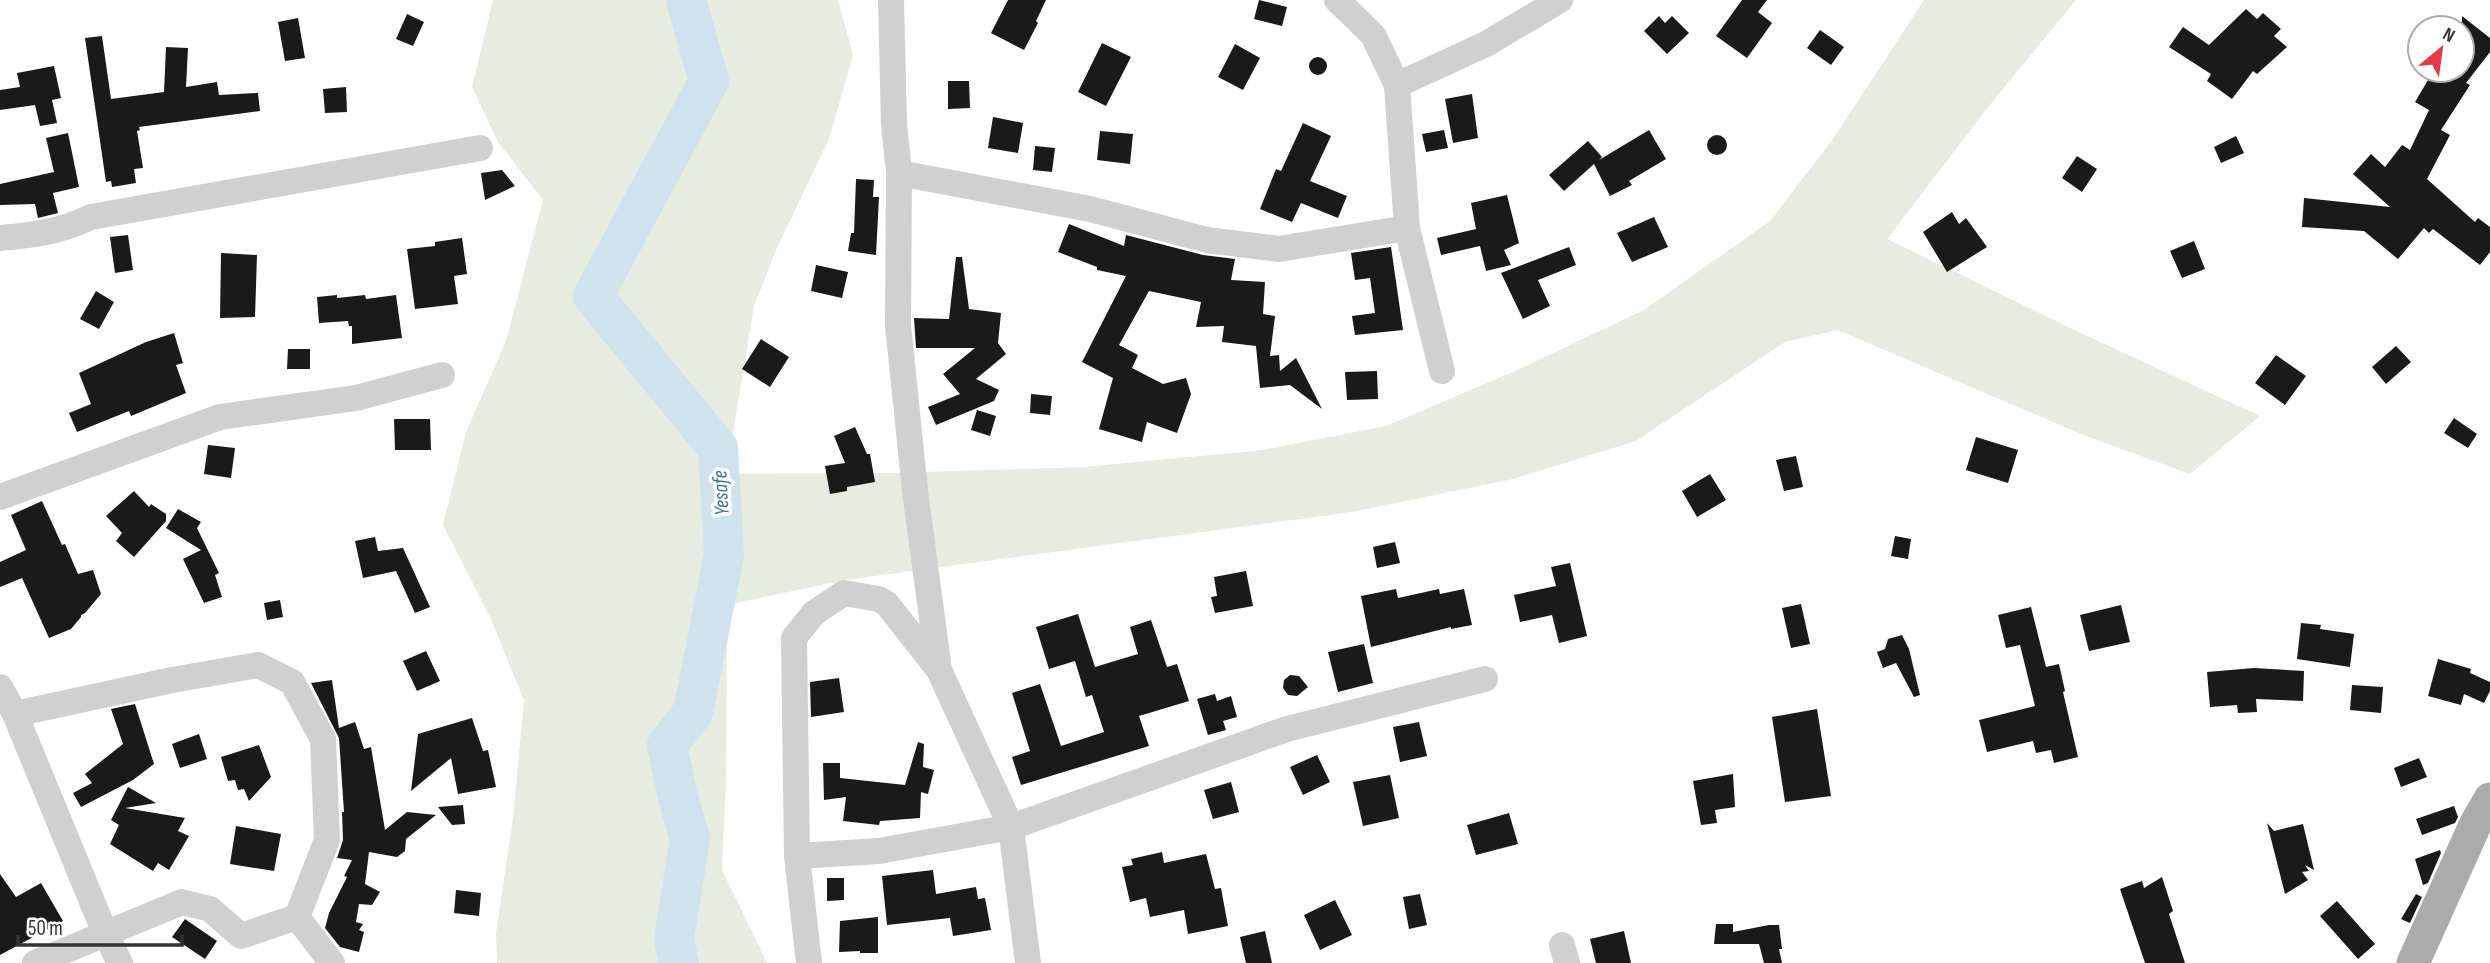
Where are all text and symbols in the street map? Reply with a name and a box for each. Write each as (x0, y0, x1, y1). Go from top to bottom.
north arrow (2406, 14, 2476, 84)
text: N (2438, 23, 2459, 48)
water label: Yesafe (707, 470, 735, 516)
scale bar (18, 904, 182, 948)
text: 50 m (28, 916, 63, 941)

